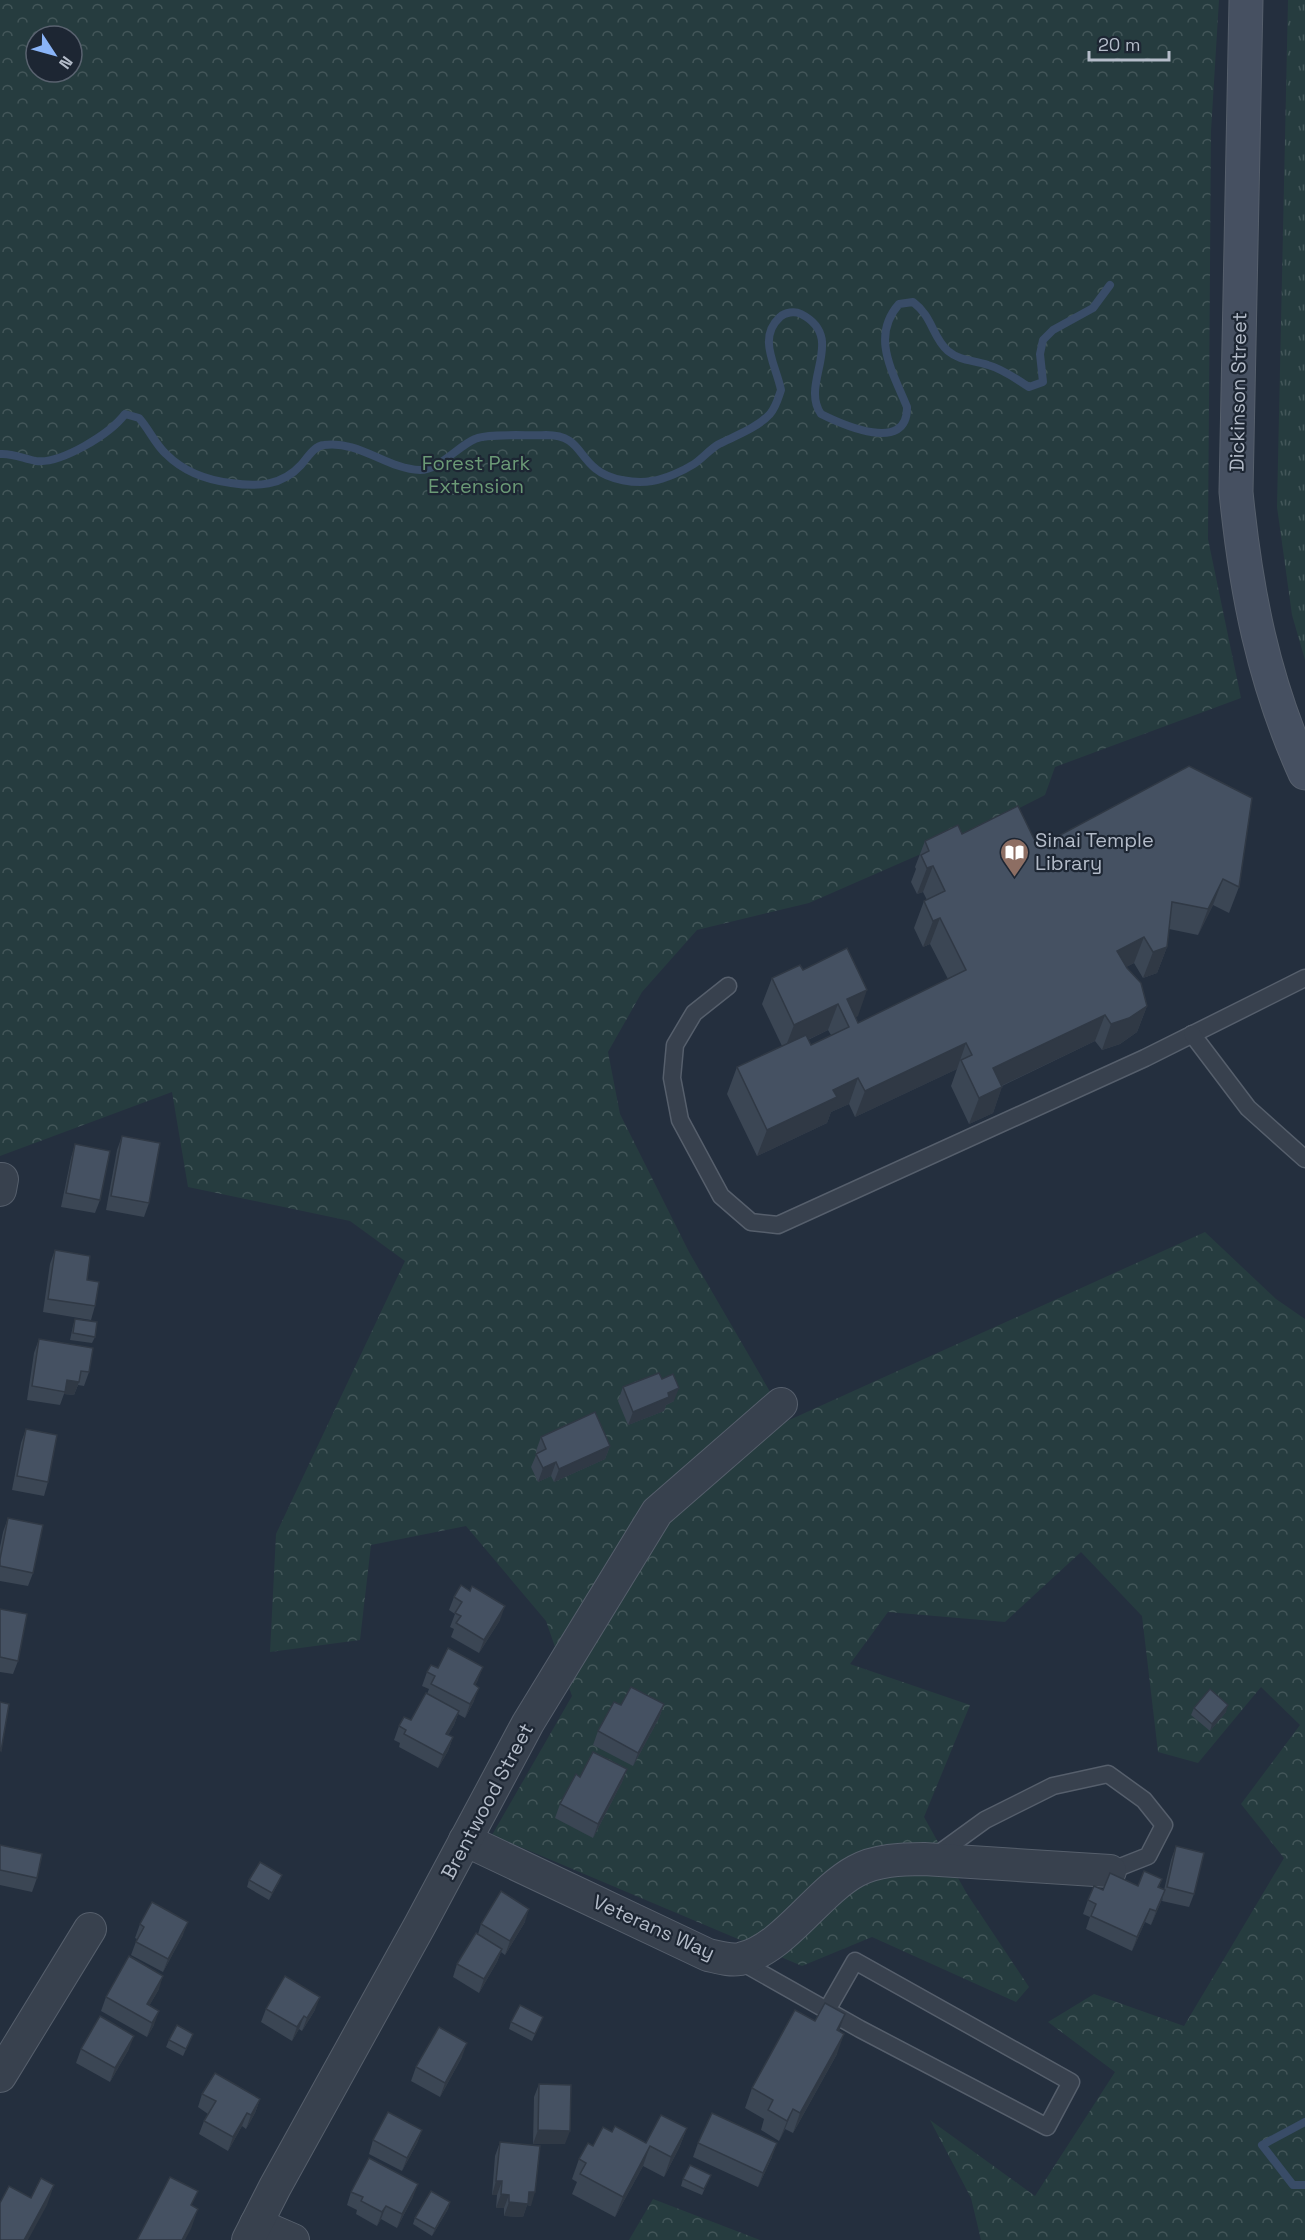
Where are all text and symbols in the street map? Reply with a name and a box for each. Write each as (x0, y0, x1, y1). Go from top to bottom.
north arrow (24, 24, 84, 84)
scale bar (1089, 24, 1168, 62)
text: 20 m (1098, 33, 1141, 56)
text: N (54, 52, 77, 73)
street label: Dickinson Street (1224, 312, 1252, 472)
park label: Forest Park Extension (422, 450, 530, 499)
place label: Sinai Temple Library (1035, 827, 1154, 876)
library icon: Sinai Temple Library (998, 836, 1030, 878)
street label: Brentwood Street (435, 1718, 539, 1884)
street label: Veterans Way (589, 1888, 719, 1966)

